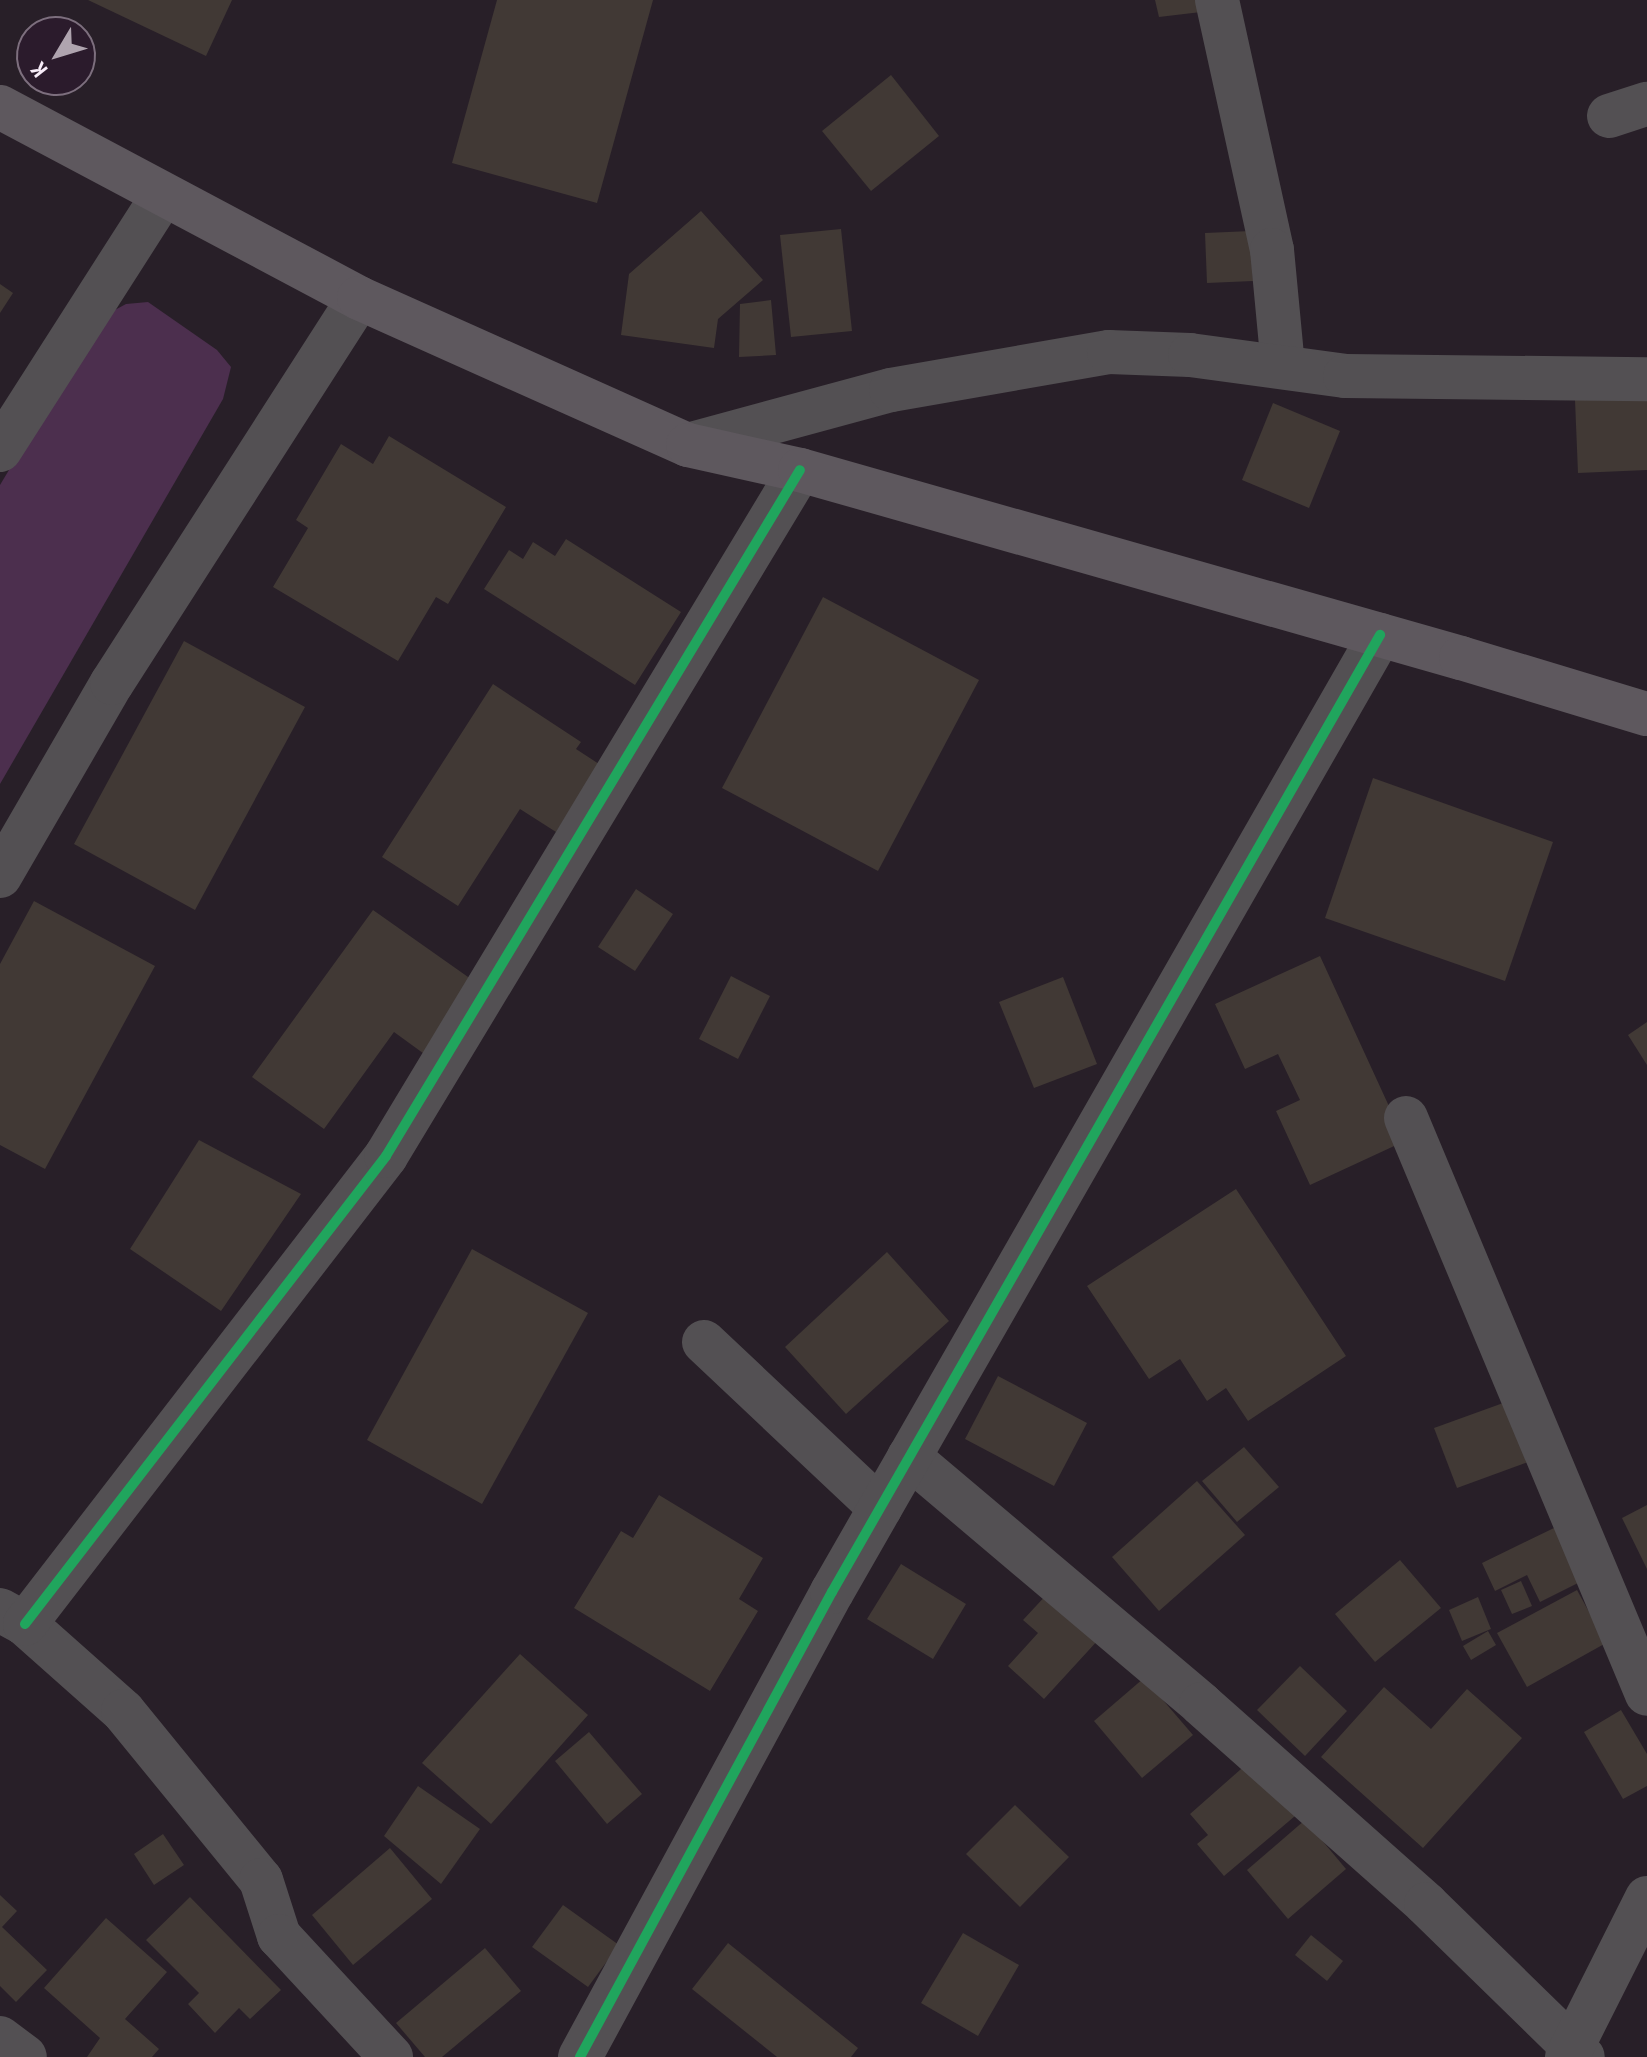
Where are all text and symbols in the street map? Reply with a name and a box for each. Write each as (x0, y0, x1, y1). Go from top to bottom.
north arrow (16, 16, 96, 96)
text: K (24, 56, 53, 83)

